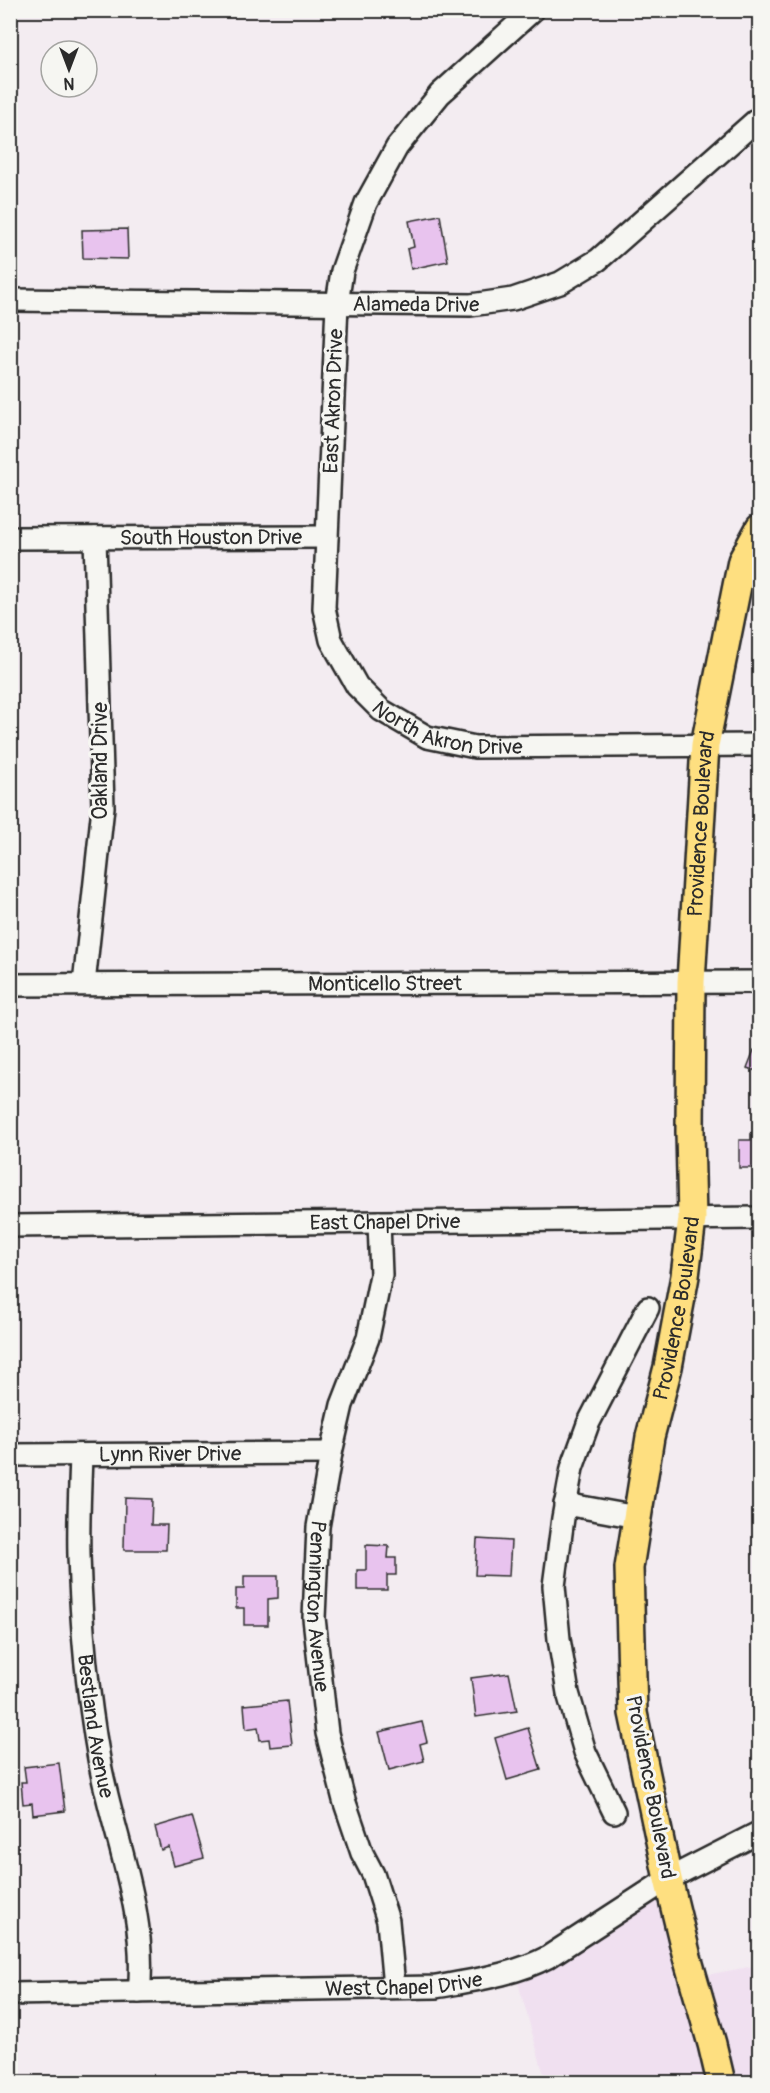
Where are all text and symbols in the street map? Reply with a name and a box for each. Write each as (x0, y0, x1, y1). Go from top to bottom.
north arrow (39, 39, 99, 99)
text: N (63, 73, 74, 93)
street label: Alameda Drive (352, 291, 482, 319)
street label: East Akron Drive (317, 327, 350, 474)
street label: South Houston Drive (120, 524, 303, 552)
street label: North Akron Drive (366, 695, 523, 761)
street label: Oakland Drive (87, 702, 114, 820)
street label: Providence Boulevard (682, 728, 722, 918)
street label: Monticello Street (308, 970, 463, 998)
street label: East Chapel Drive (310, 1208, 461, 1237)
street label: Providence Boulevard (647, 1215, 706, 1403)
street label: Lynn River Drive (99, 1441, 242, 1468)
street label: Pennington Avenue (300, 1518, 335, 1694)
street label: Bestland Avenue (71, 1653, 120, 1802)
street label: Providence Boulevard (619, 1693, 682, 1881)
street label: West Chapel Drive (325, 1966, 486, 2003)

